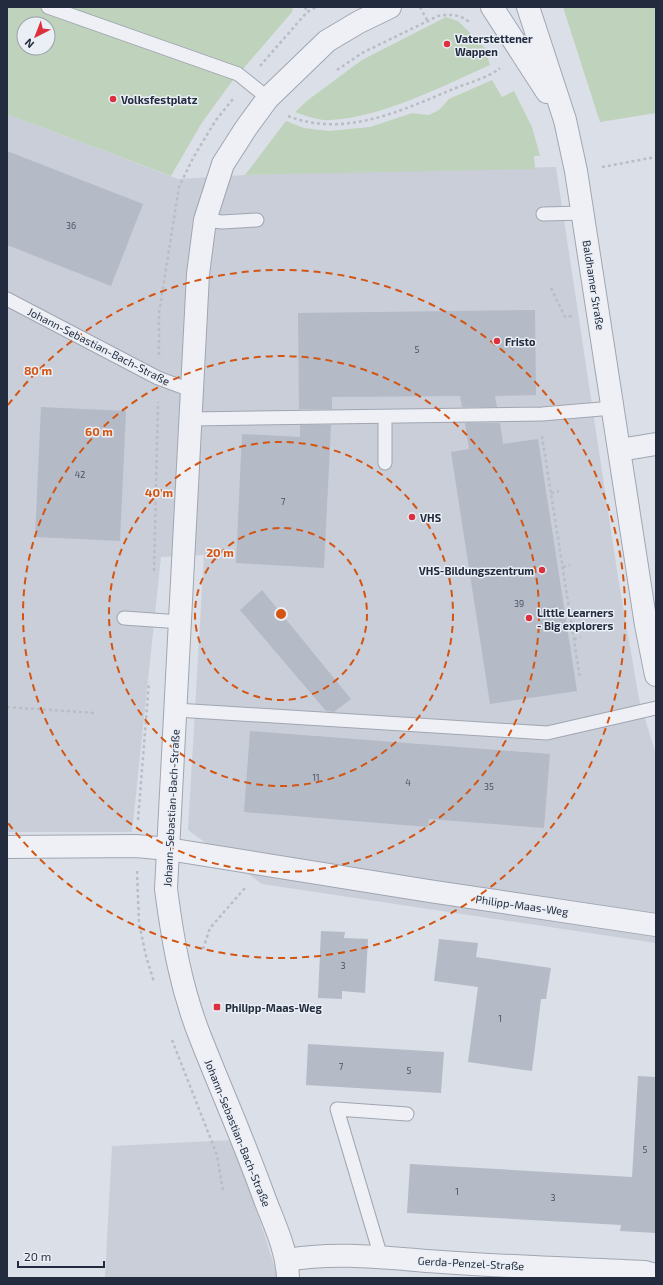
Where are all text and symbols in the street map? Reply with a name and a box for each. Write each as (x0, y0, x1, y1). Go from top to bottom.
north arrow (16, 16, 56, 56)
place label: Vaterstettener Wappen (455, 32, 533, 58)
text: N (22, 36, 36, 51)
marker: Vaterstettener Wappen (442, 39, 452, 49)
place label: Volksfestplatz (121, 93, 198, 106)
marker: Volksfestplatz (108, 94, 118, 104)
house number: 36 (66, 220, 76, 231)
street label: Baldhamer Straße (580, 239, 608, 331)
street label: Johann-Sebastian-Bach-Straße (26, 304, 172, 388)
place label: Fristo (505, 335, 536, 348)
marker: Fristo (492, 336, 502, 346)
house number: 5 (415, 344, 420, 355)
text: 80 m (24, 363, 52, 377)
text: 60 m (85, 424, 113, 438)
house number: 42 (75, 469, 85, 480)
text: 40 m (145, 485, 173, 499)
house number: 7 (281, 496, 286, 507)
place label: VHS (420, 511, 442, 524)
marker: VHS (407, 512, 417, 522)
text: 20 m (206, 545, 234, 559)
place label: VHS-Bildungszentrum (419, 564, 534, 577)
marker: VHS-Bildungszentrum (537, 565, 547, 575)
house number: 39 (514, 598, 524, 609)
place label: Little Learners - Big explorers (537, 606, 614, 632)
centre of rings (274, 607, 288, 621)
marker: Little Learners - Big explorers (524, 613, 534, 623)
street label: Johann-Sebastian-Bach-Straße (160, 729, 182, 887)
house number: 11 (312, 772, 320, 783)
house number: 4 (405, 777, 411, 788)
house number: 35 (484, 781, 494, 792)
street label: Philipp-Maas-Weg (475, 892, 569, 918)
house number: 3 (340, 960, 346, 971)
place label: Philipp-Maas-Weg (225, 1001, 323, 1014)
marker: Philipp-Maas-Weg (212, 1002, 222, 1012)
house number: 1 (498, 1013, 502, 1024)
street label: Johann-Sebastian-Bach-Straße (202, 1057, 274, 1209)
house number: 7 (339, 1061, 344, 1072)
house number: 5 (407, 1065, 412, 1076)
house number: 5 (643, 1144, 648, 1155)
house number: 1 (455, 1186, 459, 1197)
house number: 3 (550, 1192, 556, 1203)
scale bar (18, 1243, 104, 1269)
text: 20 m (24, 1249, 51, 1263)
street label: Gerda-Penzel-Straße (417, 1254, 525, 1272)

